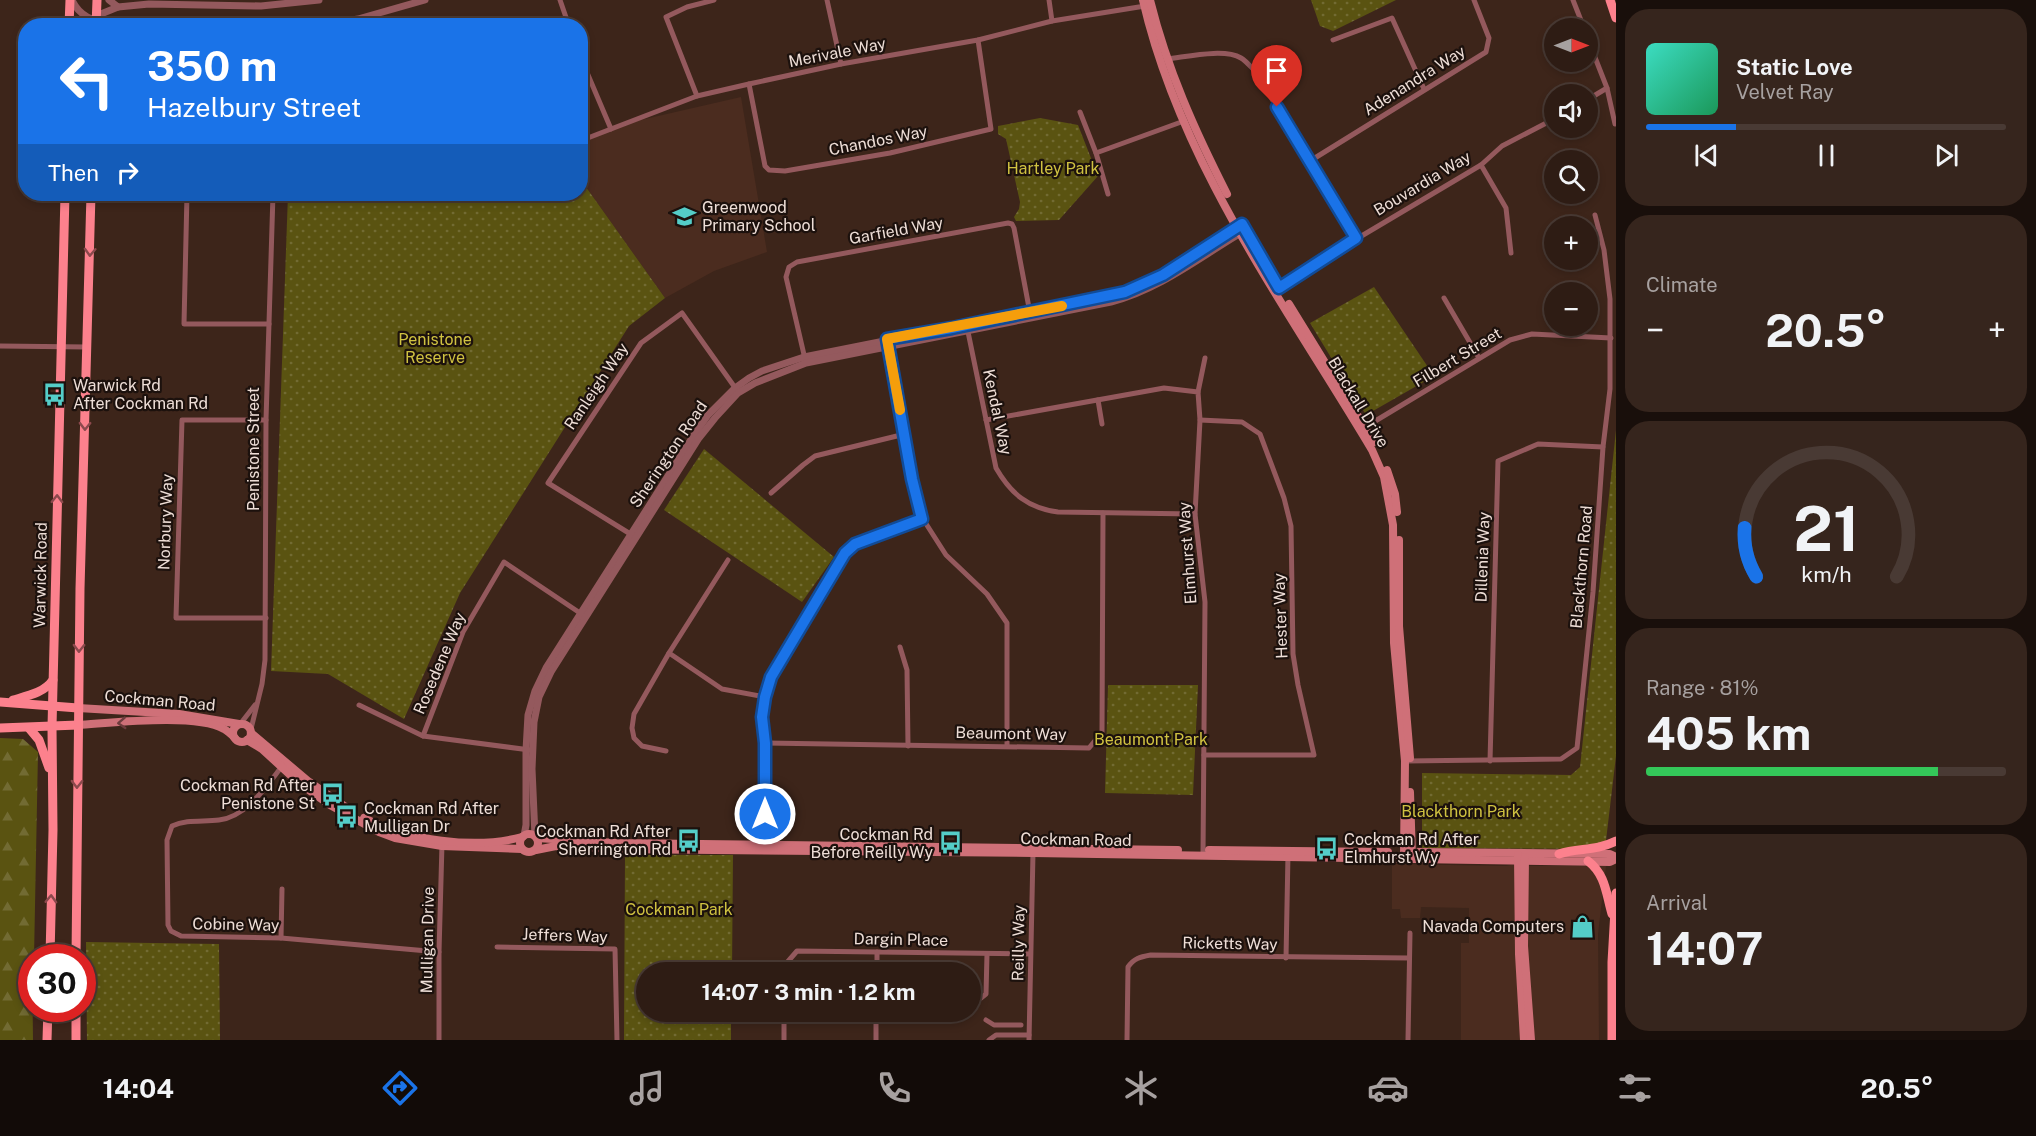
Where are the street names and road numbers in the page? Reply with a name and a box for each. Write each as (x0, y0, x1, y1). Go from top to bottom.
street label: Merivale Way (787, 34, 888, 71)
street label: Adenandra Way (1360, 41, 1469, 119)
street label: Chandos Way (827, 122, 929, 159)
street label: Bouvardia Way (1370, 147, 1475, 220)
street label: Garfield Way (848, 213, 945, 248)
street label: Filbert Street (1410, 324, 1505, 391)
street label: Ranleigh Way (560, 339, 633, 433)
street label: Blackall Drive (1324, 354, 1393, 451)
street label: Kendal Way (979, 367, 1016, 457)
street label: Penistone Street (244, 387, 263, 511)
street label: Sherington Road (626, 397, 711, 511)
street label: Norbury Way (154, 473, 177, 570)
street label: Elmhurst Way (1174, 501, 1201, 605)
street label: Blackthorn Road (1567, 505, 1596, 629)
street label: Dillenia Way (1471, 511, 1494, 603)
street label: Warwick Road (30, 522, 51, 628)
street label: Hester Way (1269, 572, 1291, 659)
street label: Rosedene Way (409, 609, 470, 717)
street label: Cockman Road (104, 686, 216, 715)
street label: Beaumont Way (955, 723, 1067, 744)
street label: Cockman Road (1020, 829, 1132, 850)
street label: Mulligan Drive (417, 886, 438, 994)
street label: Reilly Way (1008, 904, 1029, 981)
street label: Cobine Way (192, 914, 280, 935)
street label: Jeffers Way (522, 925, 609, 947)
street label: Dargin Place (854, 929, 948, 950)
street label: Ricketts Way (1182, 933, 1278, 954)

